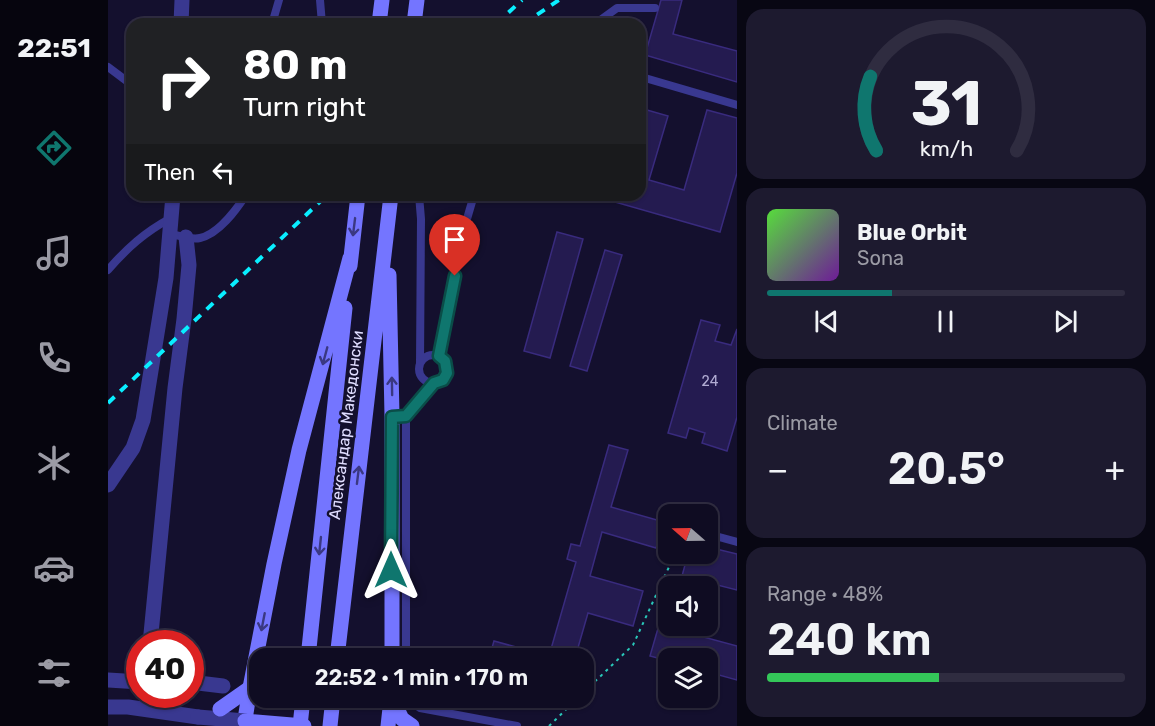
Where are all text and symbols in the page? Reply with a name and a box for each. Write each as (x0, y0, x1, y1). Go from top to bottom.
text: 22:51 (17, 32, 91, 64)
text: 80 m (243, 40, 347, 90)
icon: right (144, 42, 222, 120)
text: 31 (910, 67, 982, 141)
text: Turn right (243, 91, 366, 123)
icon: directions (33, 127, 75, 169)
text: km/h (919, 137, 973, 162)
icon: left (207, 156, 240, 189)
text: Then (144, 159, 195, 186)
pin (429, 214, 480, 276)
one-way arrow (349, 216, 360, 236)
text: Blue Orbit (857, 219, 967, 246)
icon: arrive (438, 223, 471, 256)
icon: music (33, 232, 75, 274)
text: Sona (857, 246, 904, 270)
icon: previous (810, 305, 843, 338)
icon: pause (929, 305, 962, 338)
icon: next (1049, 305, 1082, 338)
street label: Александар Македонски (325, 329, 367, 521)
icon: phone (33, 337, 75, 379)
one-way arrow (319, 346, 330, 365)
house number: 24 (702, 373, 719, 390)
one-way arrow (386, 376, 397, 396)
text: Climate (767, 411, 838, 435)
icon: climate (33, 442, 75, 484)
text: 20.5° (888, 442, 1005, 495)
text: − (767, 450, 788, 489)
text: + (1104, 450, 1125, 489)
one-way arrow (353, 466, 364, 486)
north arrow (658, 504, 718, 564)
map controls (658, 504, 718, 708)
one-way arrow (314, 536, 325, 556)
position arrow (359, 538, 423, 602)
icon: car (33, 547, 75, 589)
button: sound (658, 576, 718, 636)
text: Range · 48% (767, 582, 883, 606)
one-way arrow (257, 612, 268, 631)
text: 240 km (767, 613, 932, 666)
speed limit sign: 40 (126, 630, 204, 708)
button: layers (658, 648, 718, 708)
icon: filters (33, 652, 75, 694)
text: 22:52 · 1 min · 170 m (315, 664, 528, 691)

